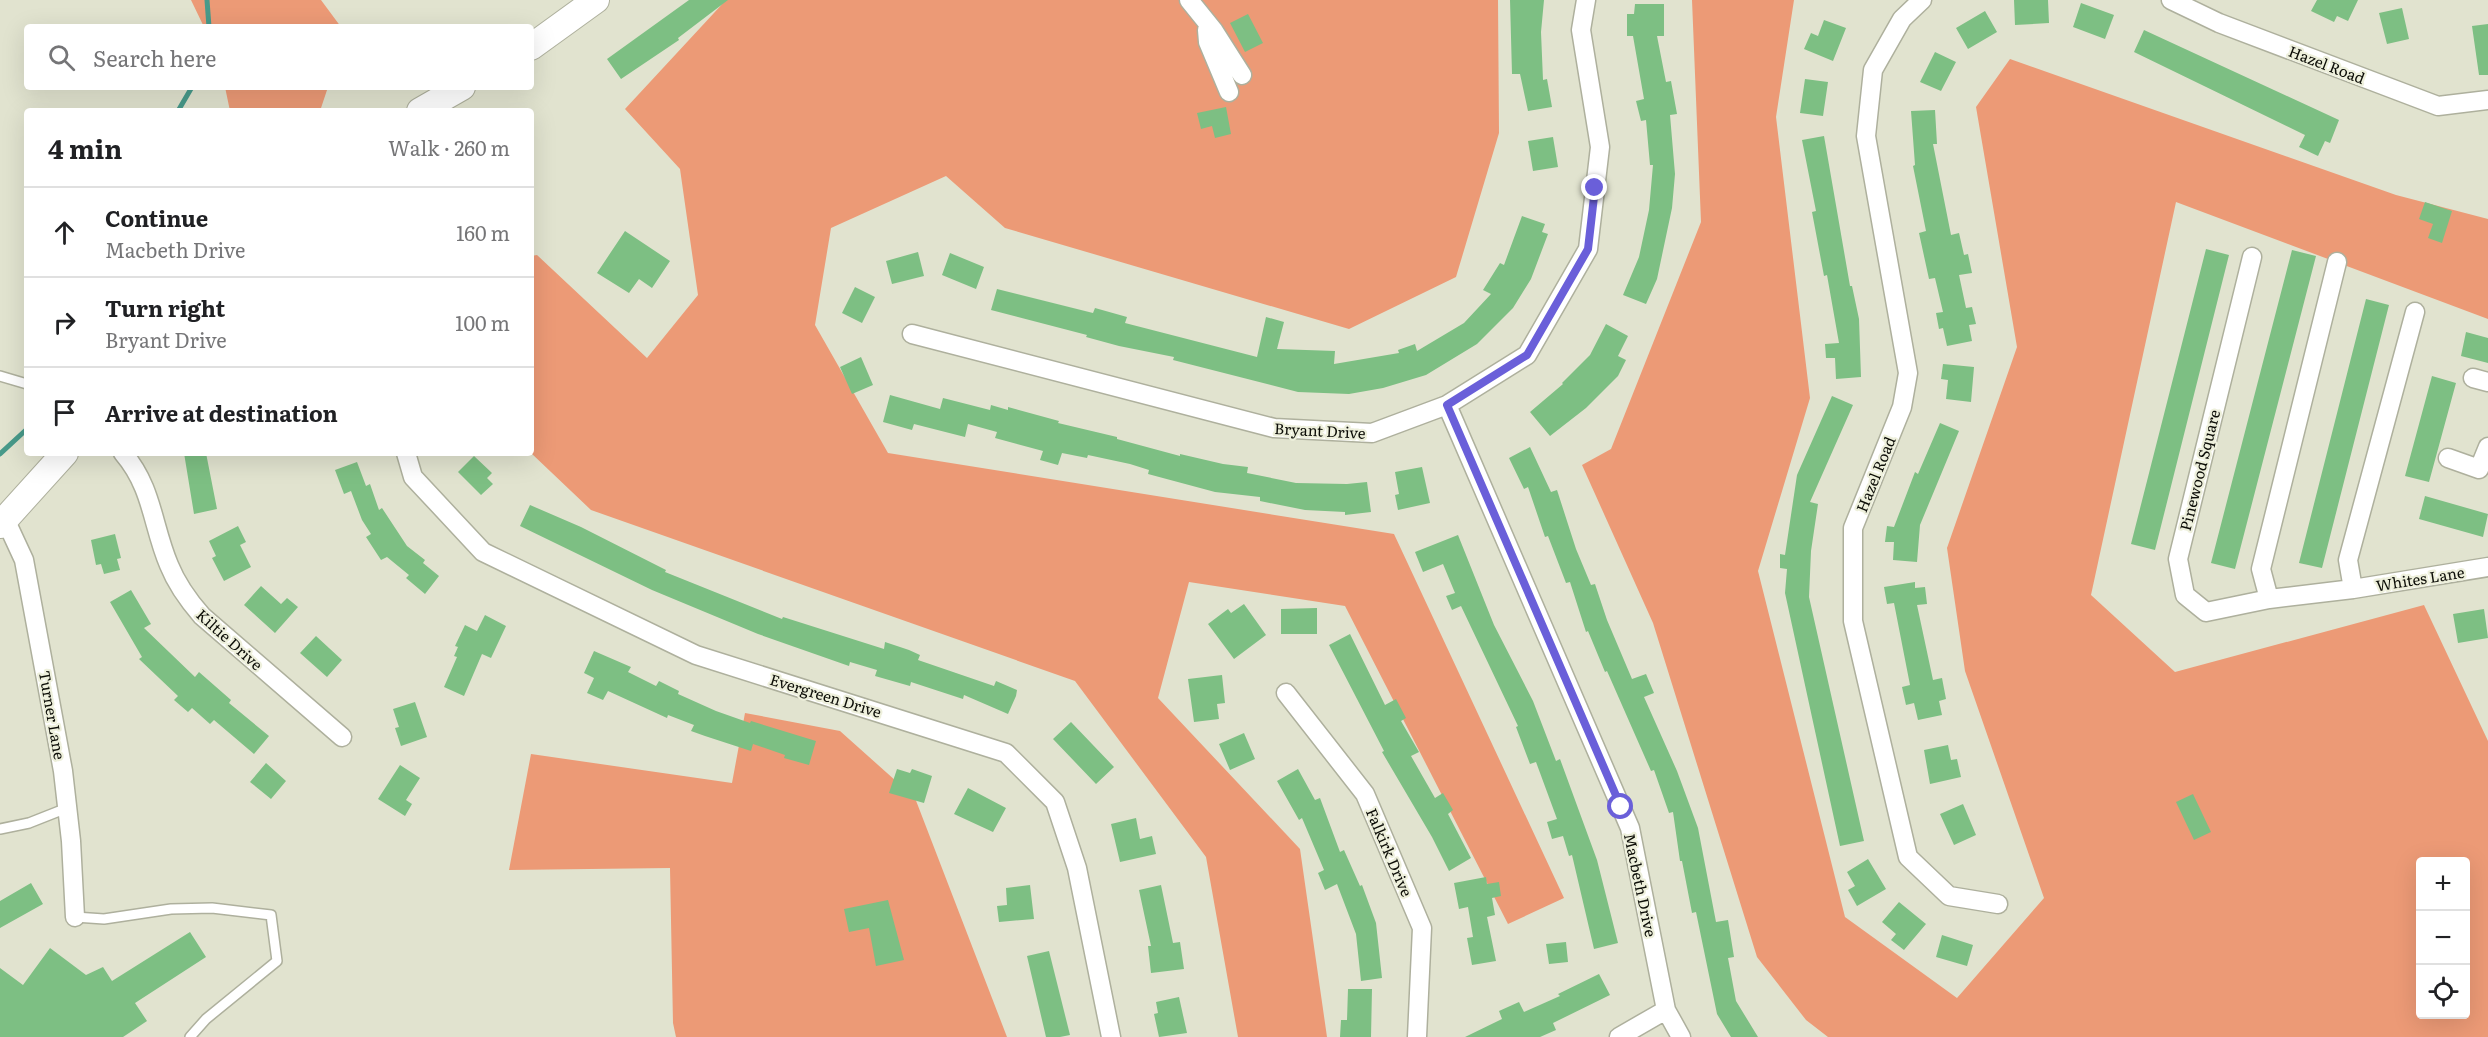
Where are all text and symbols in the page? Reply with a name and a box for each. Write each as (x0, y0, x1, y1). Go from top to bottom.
search box (24, 24, 534, 90)
street label: Hazel Road (2286, 39, 2368, 89)
icon: search (45, 41, 78, 74)
text: Search here (93, 41, 216, 74)
text: 4 min (48, 128, 122, 167)
text: Walk · 260 m (388, 132, 510, 162)
route end (1581, 174, 1607, 200)
text: Continue (105, 201, 208, 234)
icon: ahead (48, 216, 81, 249)
text: 160 m (456, 217, 510, 247)
text: Macbeth Drive (105, 234, 245, 264)
text: Turn right (105, 291, 225, 324)
icon: right (48, 306, 81, 339)
text: 100 m (455, 307, 510, 337)
text: Bryant Drive (105, 324, 227, 354)
icon: arrive (48, 396, 81, 429)
text: Arrive at destination (105, 396, 338, 429)
street label: Pinewood Square (2173, 407, 2225, 533)
street label: Bryant Drive (1274, 416, 1366, 444)
street label: Hazel Road (1849, 433, 1901, 515)
street label: Whites Lane (2374, 560, 2466, 596)
street label: Kiltie Drive (192, 603, 268, 675)
street label: Evergreen Drive (767, 667, 885, 723)
street label: Turner Lane (34, 669, 72, 762)
route start (1607, 793, 1633, 819)
street label: Falkirk Drive (1361, 804, 1419, 900)
street label: Macbeth Drive (1619, 831, 1663, 939)
map controls (2416, 857, 2470, 1019)
button: + (2416, 857, 2470, 911)
button: − (2416, 911, 2470, 965)
button: locate (2416, 965, 2470, 1019)

